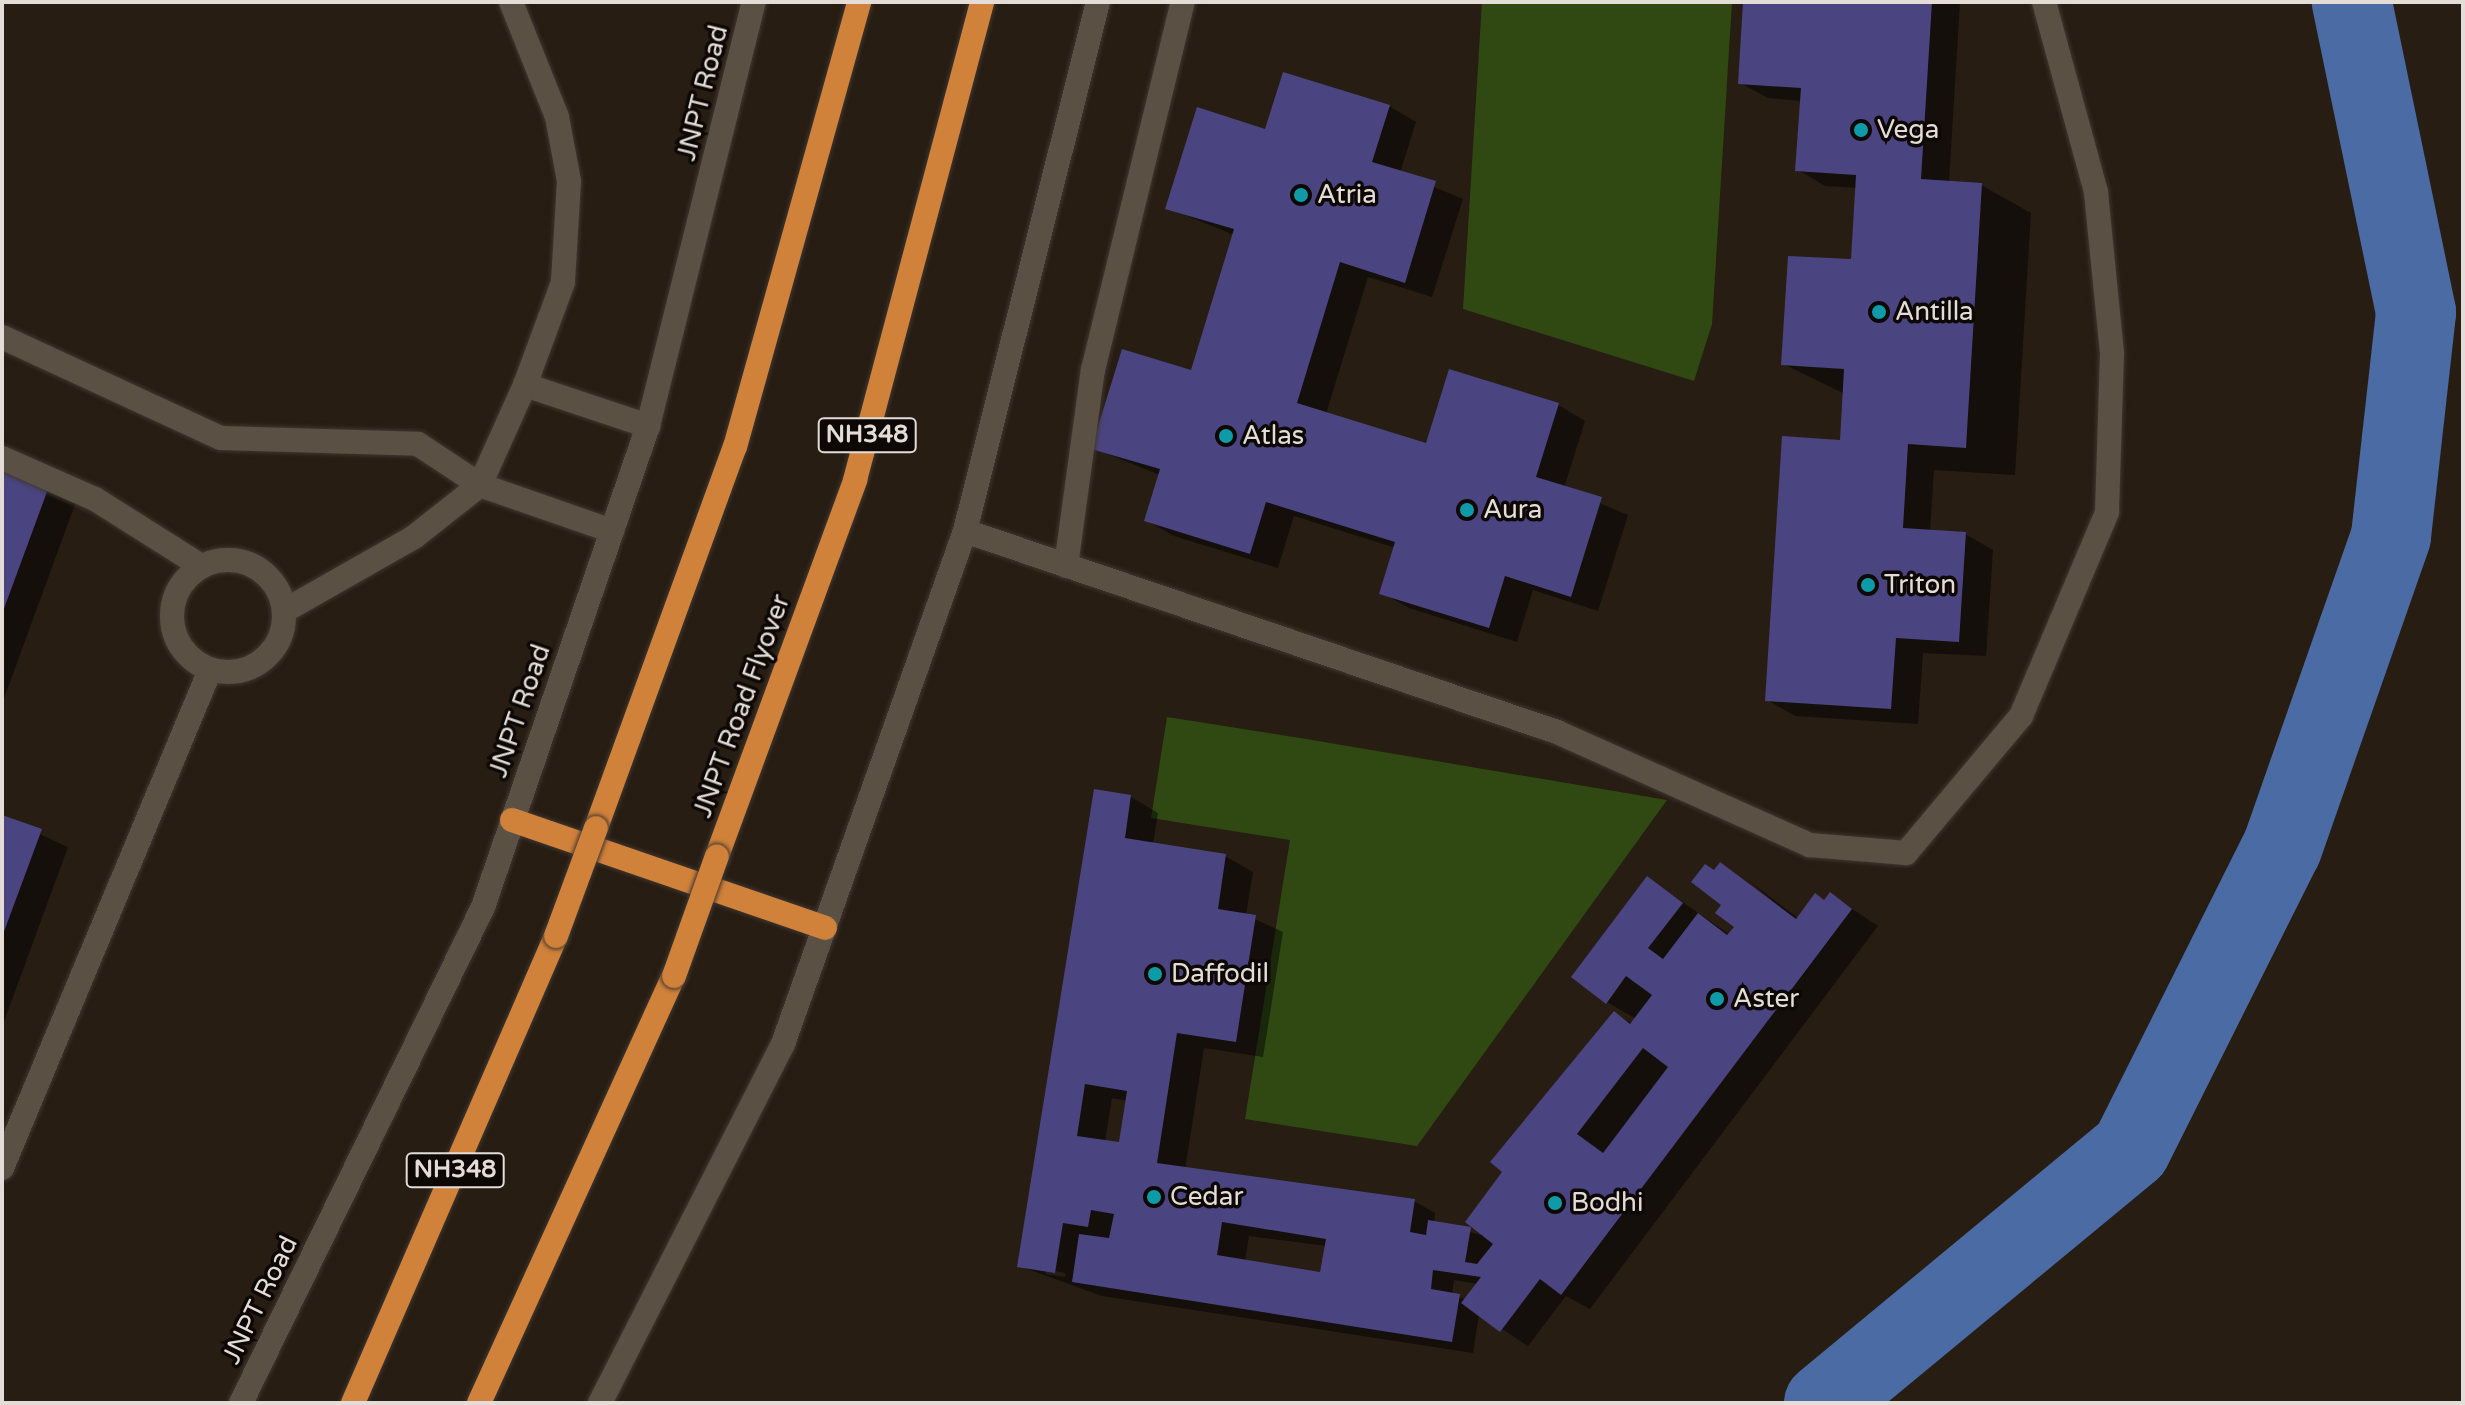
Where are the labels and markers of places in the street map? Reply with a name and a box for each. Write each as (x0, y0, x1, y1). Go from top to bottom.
place label: Vega (1877, 114, 1939, 146)
marker: Vega (1852, 121, 1870, 139)
place label: Atria (1317, 179, 1377, 211)
marker: Atria (1292, 186, 1310, 204)
place label: Antilla (1895, 296, 1974, 328)
marker: Antilla (1870, 303, 1888, 321)
place label: Atlas (1242, 420, 1304, 452)
marker: Atlas (1217, 427, 1235, 445)
place label: Aura (1483, 494, 1542, 526)
marker: Aura (1458, 501, 1476, 519)
place label: Triton (1884, 569, 1956, 601)
marker: Triton (1859, 576, 1877, 594)
place label: Daffodil (1171, 958, 1269, 990)
marker: Daffodil (1146, 965, 1164, 983)
place label: Aster (1733, 983, 1799, 1015)
marker: Aster (1708, 990, 1726, 1008)
place label: Cedar (1170, 1181, 1243, 1213)
place label: Bodhi (1571, 1187, 1643, 1219)
marker: Cedar (1145, 1188, 1163, 1206)
marker: Bodhi (1546, 1194, 1564, 1212)

